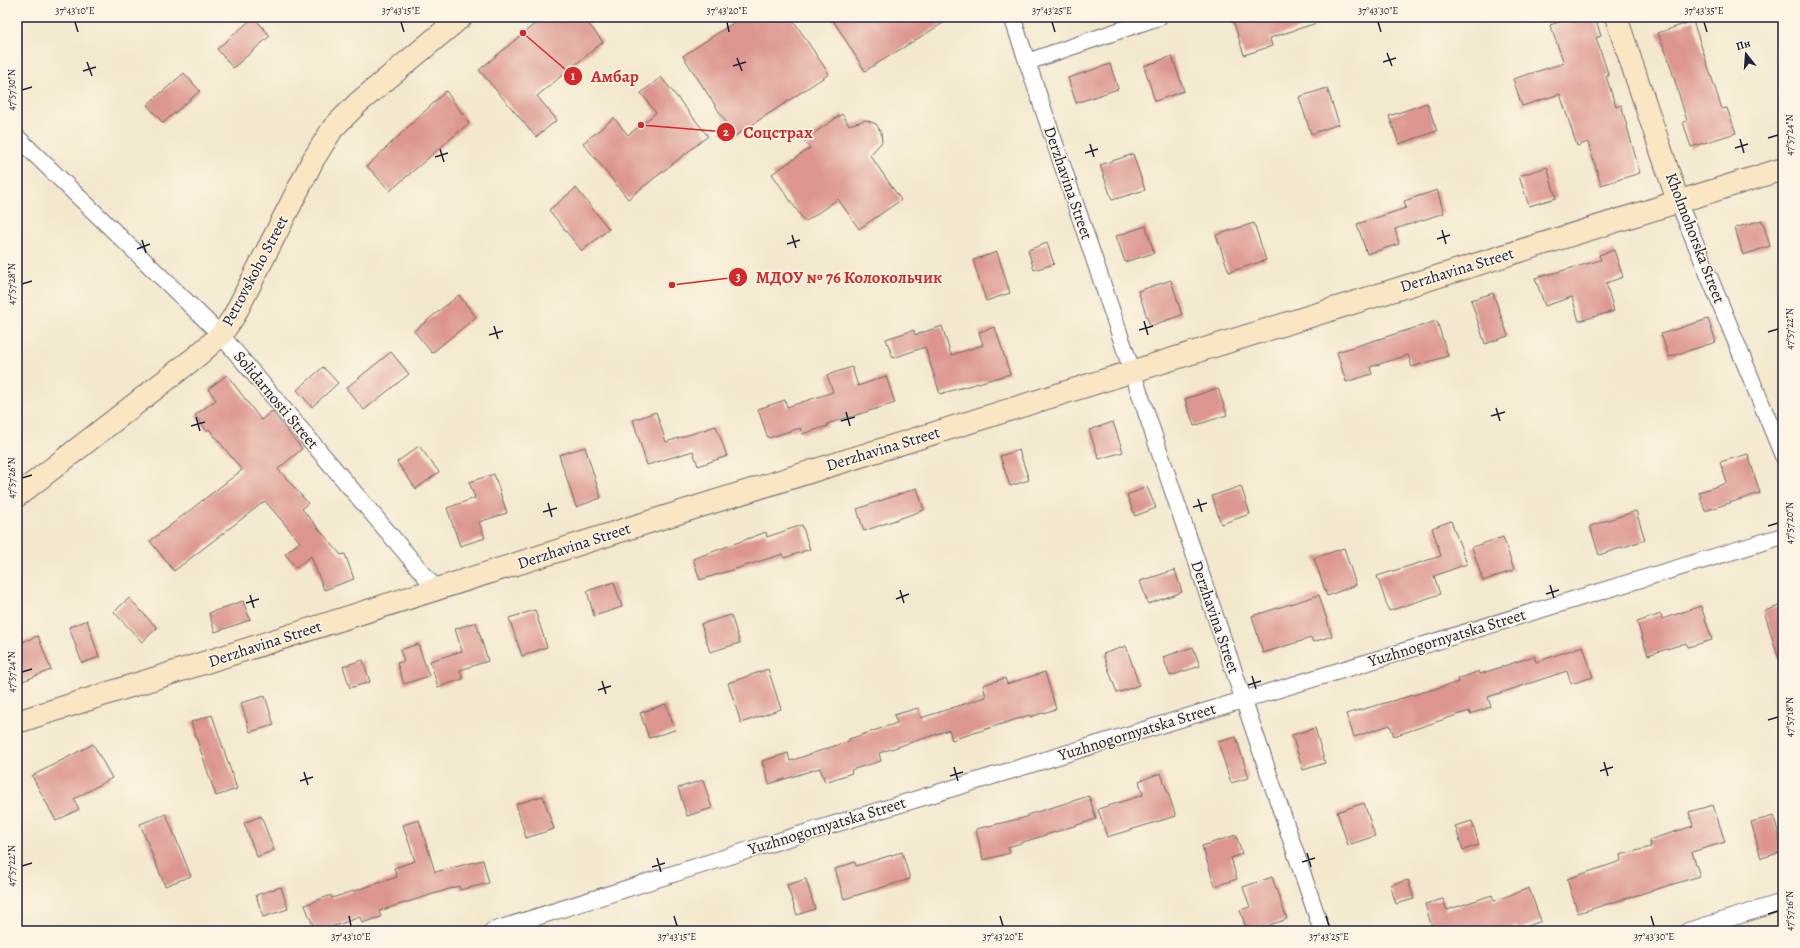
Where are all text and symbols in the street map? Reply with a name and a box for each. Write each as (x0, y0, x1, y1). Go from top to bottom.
text: 37°43'10"E (55, 4, 95, 17)
text: 37°43'15"E (382, 4, 420, 17)
text: 37°43'20"E (707, 4, 747, 17)
text: 37°43'25"E (1032, 4, 1072, 17)
text: 37°43'30"E (1358, 4, 1398, 17)
text: 37°43'35"E (1684, 4, 1724, 17)
north arrow (1726, 34, 1766, 74)
text: Пн (1734, 35, 1753, 54)
callout: Амбар (563, 61, 646, 90)
text: Амбар (590, 65, 639, 88)
text: 1 (571, 68, 576, 84)
text: 47°57'30"N (5, 69, 18, 111)
text: 47°57'24"N (1783, 114, 1796, 156)
callout: Соцстрах (716, 117, 821, 146)
text: Соцстрах (743, 121, 813, 144)
text: 2 (723, 124, 729, 140)
street label: Derzhavina Street (1038, 124, 1098, 242)
street label: Kholmohorska Street (1660, 169, 1730, 307)
street label: Petrovskoho Street (217, 212, 293, 330)
street label: Derzhavina Street (1397, 242, 1517, 298)
callout: МДОУ № 76 Колокольчик (728, 262, 950, 291)
text: 47°57'28"N (5, 263, 18, 305)
text: МДОУ № 76 Колокольчик (756, 266, 942, 289)
text: 3 (735, 269, 741, 285)
text: 47°57'22"N (1783, 308, 1796, 350)
street label: Solidarnosti Street (228, 346, 324, 454)
street label: Derzhavina Street (823, 421, 943, 477)
text: 47°57'26"N (5, 457, 18, 499)
text: 47°57'20"N (1783, 502, 1796, 544)
street label: Derzhavina Street (515, 517, 633, 575)
street label: Derzhavina Street (1185, 558, 1245, 676)
street label: Yuzhnogornyatska Street (1365, 604, 1528, 673)
street label: Derzhavina Street (206, 615, 324, 673)
text: 47°57'24"N (5, 651, 18, 693)
text: 47°57'18"N (1783, 697, 1796, 737)
street label: Yuzhnogornyatska Street (1055, 698, 1218, 767)
street label: Yuzhnogornyatska Street (745, 792, 908, 861)
text: 47°57'22"N (5, 845, 18, 887)
text: 47°57'16"N (1783, 891, 1796, 931)
text: 37°43'10"E (331, 930, 371, 943)
text: 37°43'15"E (658, 930, 696, 943)
text: 37°43'20"E (983, 930, 1023, 943)
text: 37°43'25"E (1309, 930, 1349, 943)
text: 37°43'30"E (1634, 930, 1674, 943)

